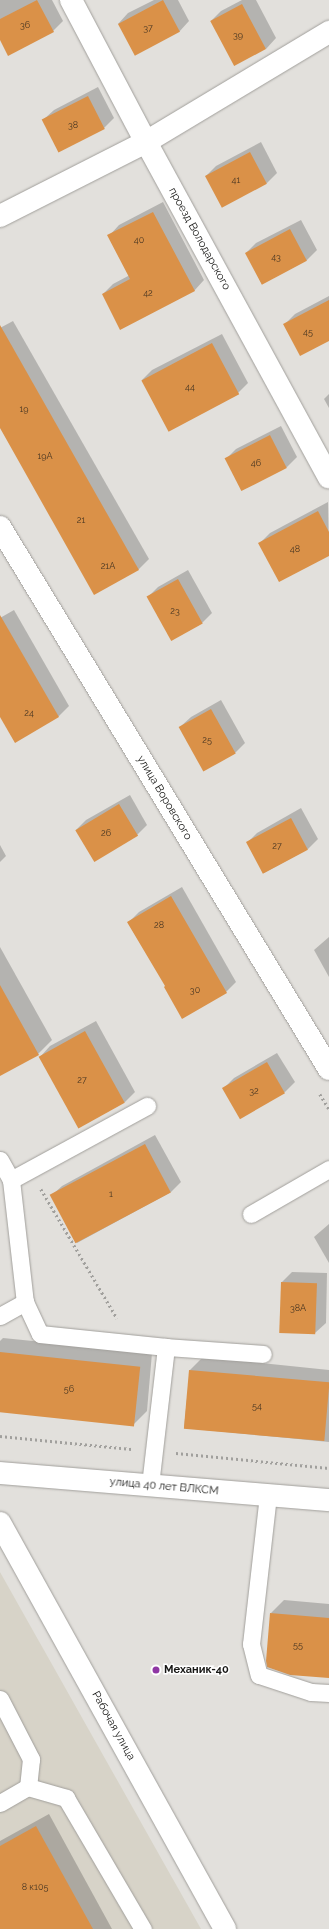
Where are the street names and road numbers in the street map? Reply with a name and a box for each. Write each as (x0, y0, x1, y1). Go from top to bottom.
street label: проезд Володарского (165, 185, 233, 293)
street label: улица Воровского (134, 753, 194, 843)
street label: улица 40 лет ВЛКСМ (109, 1476, 219, 1498)
street label: Рабочая улица (88, 1689, 138, 1763)

